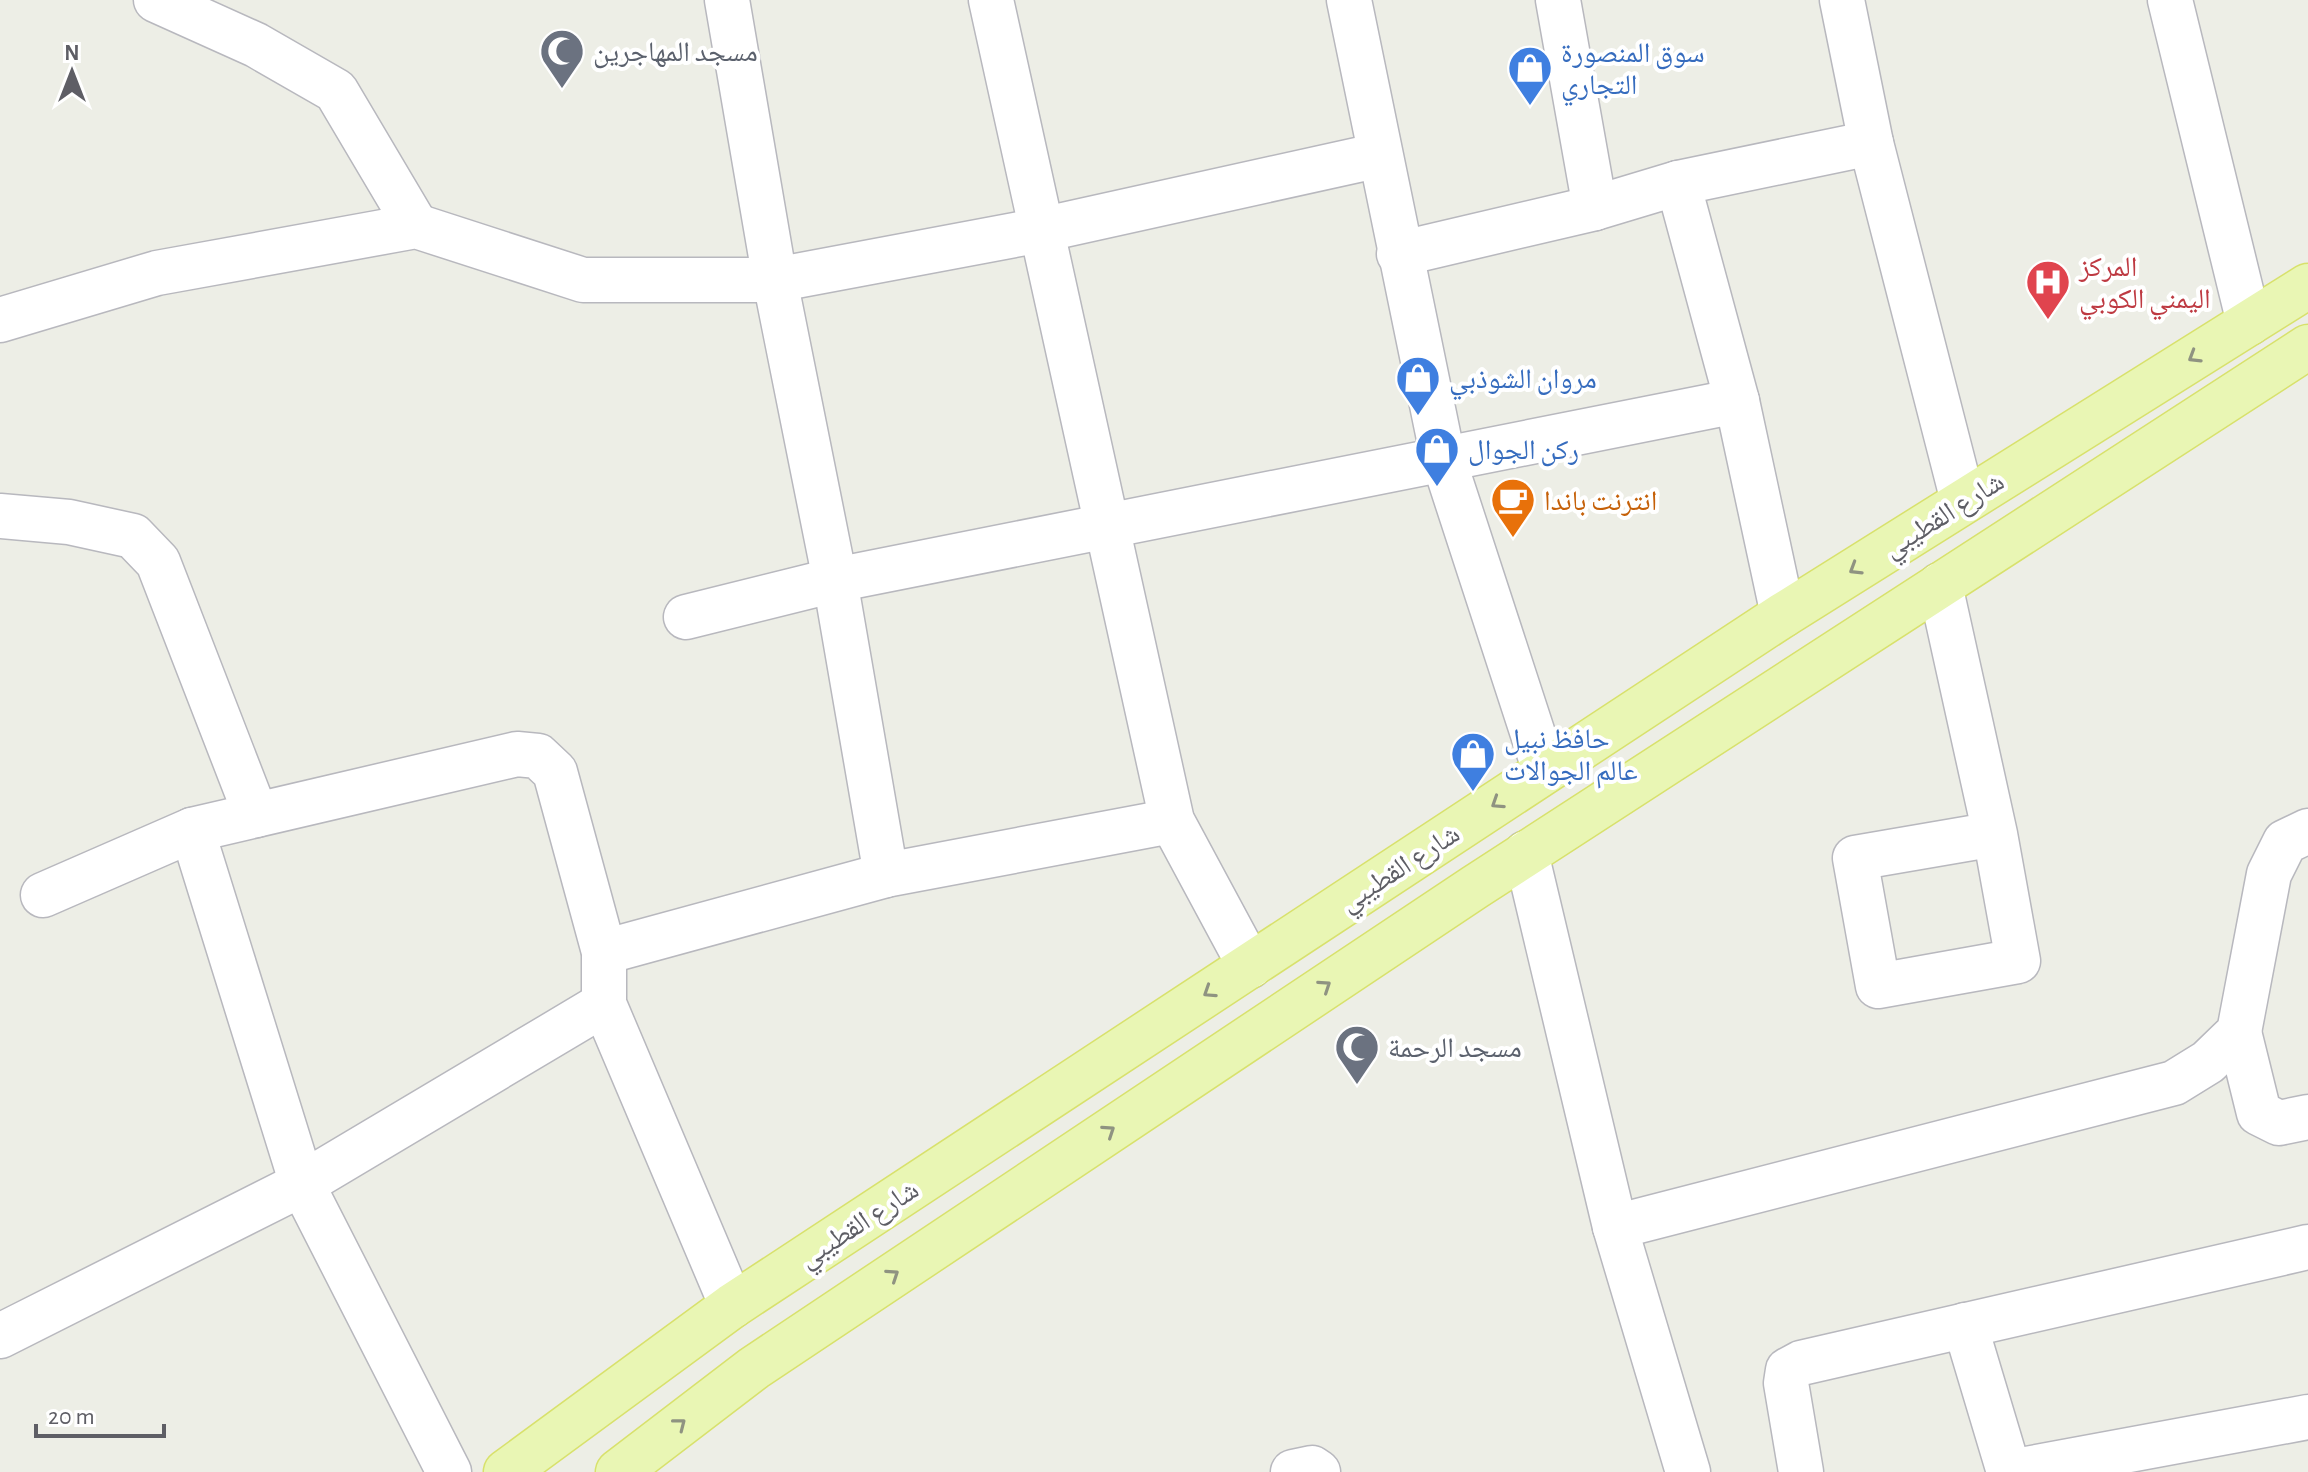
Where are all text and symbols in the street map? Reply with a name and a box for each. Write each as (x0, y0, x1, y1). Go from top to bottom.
mosque icon: مسجد المهاجرين (538, 27, 586, 90)
north arrow (32, 32, 112, 112)
place label: مسجد المهاجرين (593, 39, 758, 69)
place label: سوق المنصورة التجاري (1561, 40, 1705, 107)
text: N (64, 42, 80, 64)
shop icon: سوق المنصورة التجاري (1506, 44, 1554, 107)
place label: المركز اليمني الكوبي (2078, 254, 2211, 321)
hospital icon: المركز اليمني الكوبي (2024, 258, 2072, 321)
one-way arrow (2188, 347, 2203, 363)
shop icon: مروان الشوذبي (1394, 354, 1442, 417)
place label: مروان الشوذبي (1449, 366, 1597, 401)
shop icon: ركن الجوال (1413, 425, 1461, 488)
place label: ركن الجوال (1468, 437, 1579, 467)
street label: شارع القطيبي (1879, 468, 2013, 570)
cafe icon: انترنت باندا (1489, 476, 1537, 539)
place label: انترنت باندا (1544, 488, 1657, 516)
one-way arrow (1849, 560, 1864, 575)
place label: حافظ نبيل عالم الجوالات (1504, 726, 1638, 789)
shop icon: حافظ نبيل عالم الجوالات (1449, 730, 1497, 793)
one-way arrow (1491, 793, 1505, 808)
street label: شارع القطيبي (1335, 820, 1469, 924)
one-way arrow (1317, 981, 1331, 996)
one-way arrow (1204, 982, 1218, 997)
mosque icon: مسجد الرحمة (1333, 1023, 1381, 1086)
place label: مسجد الرحمة (1388, 1035, 1522, 1063)
one-way arrow (1101, 1126, 1115, 1141)
street label: شارع القطيبي (794, 1176, 928, 1280)
one-way arrow (884, 1270, 899, 1285)
scale bar (36, 1388, 164, 1438)
text: 20 m (48, 1405, 95, 1429)
one-way arrow (671, 1420, 686, 1434)

